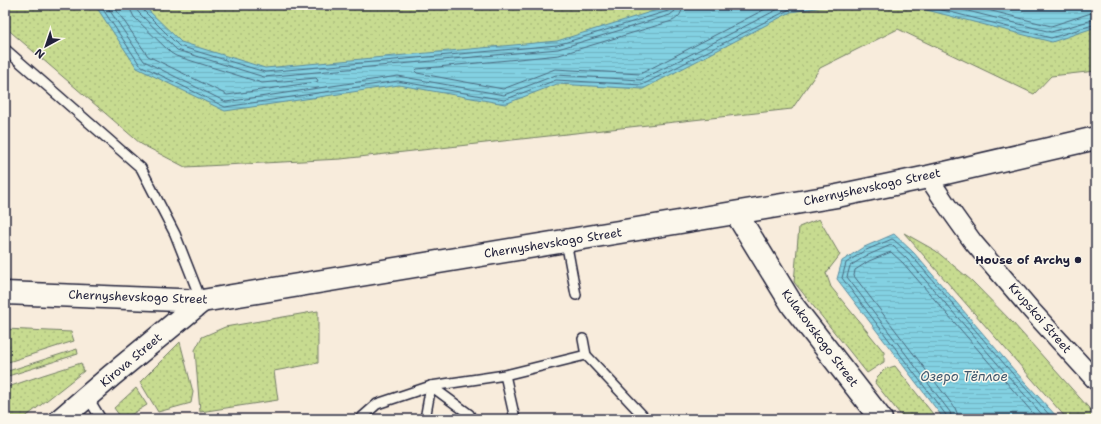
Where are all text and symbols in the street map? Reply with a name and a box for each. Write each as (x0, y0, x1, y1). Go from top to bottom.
north arrow (26, 26, 66, 66)
text: N (32, 45, 48, 62)
street label: Chernyshevskogo Street (802, 165, 942, 209)
street label: Chernyshevskogo Street (483, 224, 623, 262)
place label: House of Archy (975, 252, 1070, 268)
marker: House of Archy (1073, 255, 1083, 265)
street label: Krupskoi Street (1005, 280, 1075, 356)
street label: Kulakovskogo Street (778, 286, 862, 390)
street label: Chernyshevskogo Street (68, 287, 208, 307)
street label: Kirova Street (97, 329, 165, 391)
water label: Озеро Тёплое (920, 368, 1008, 385)

